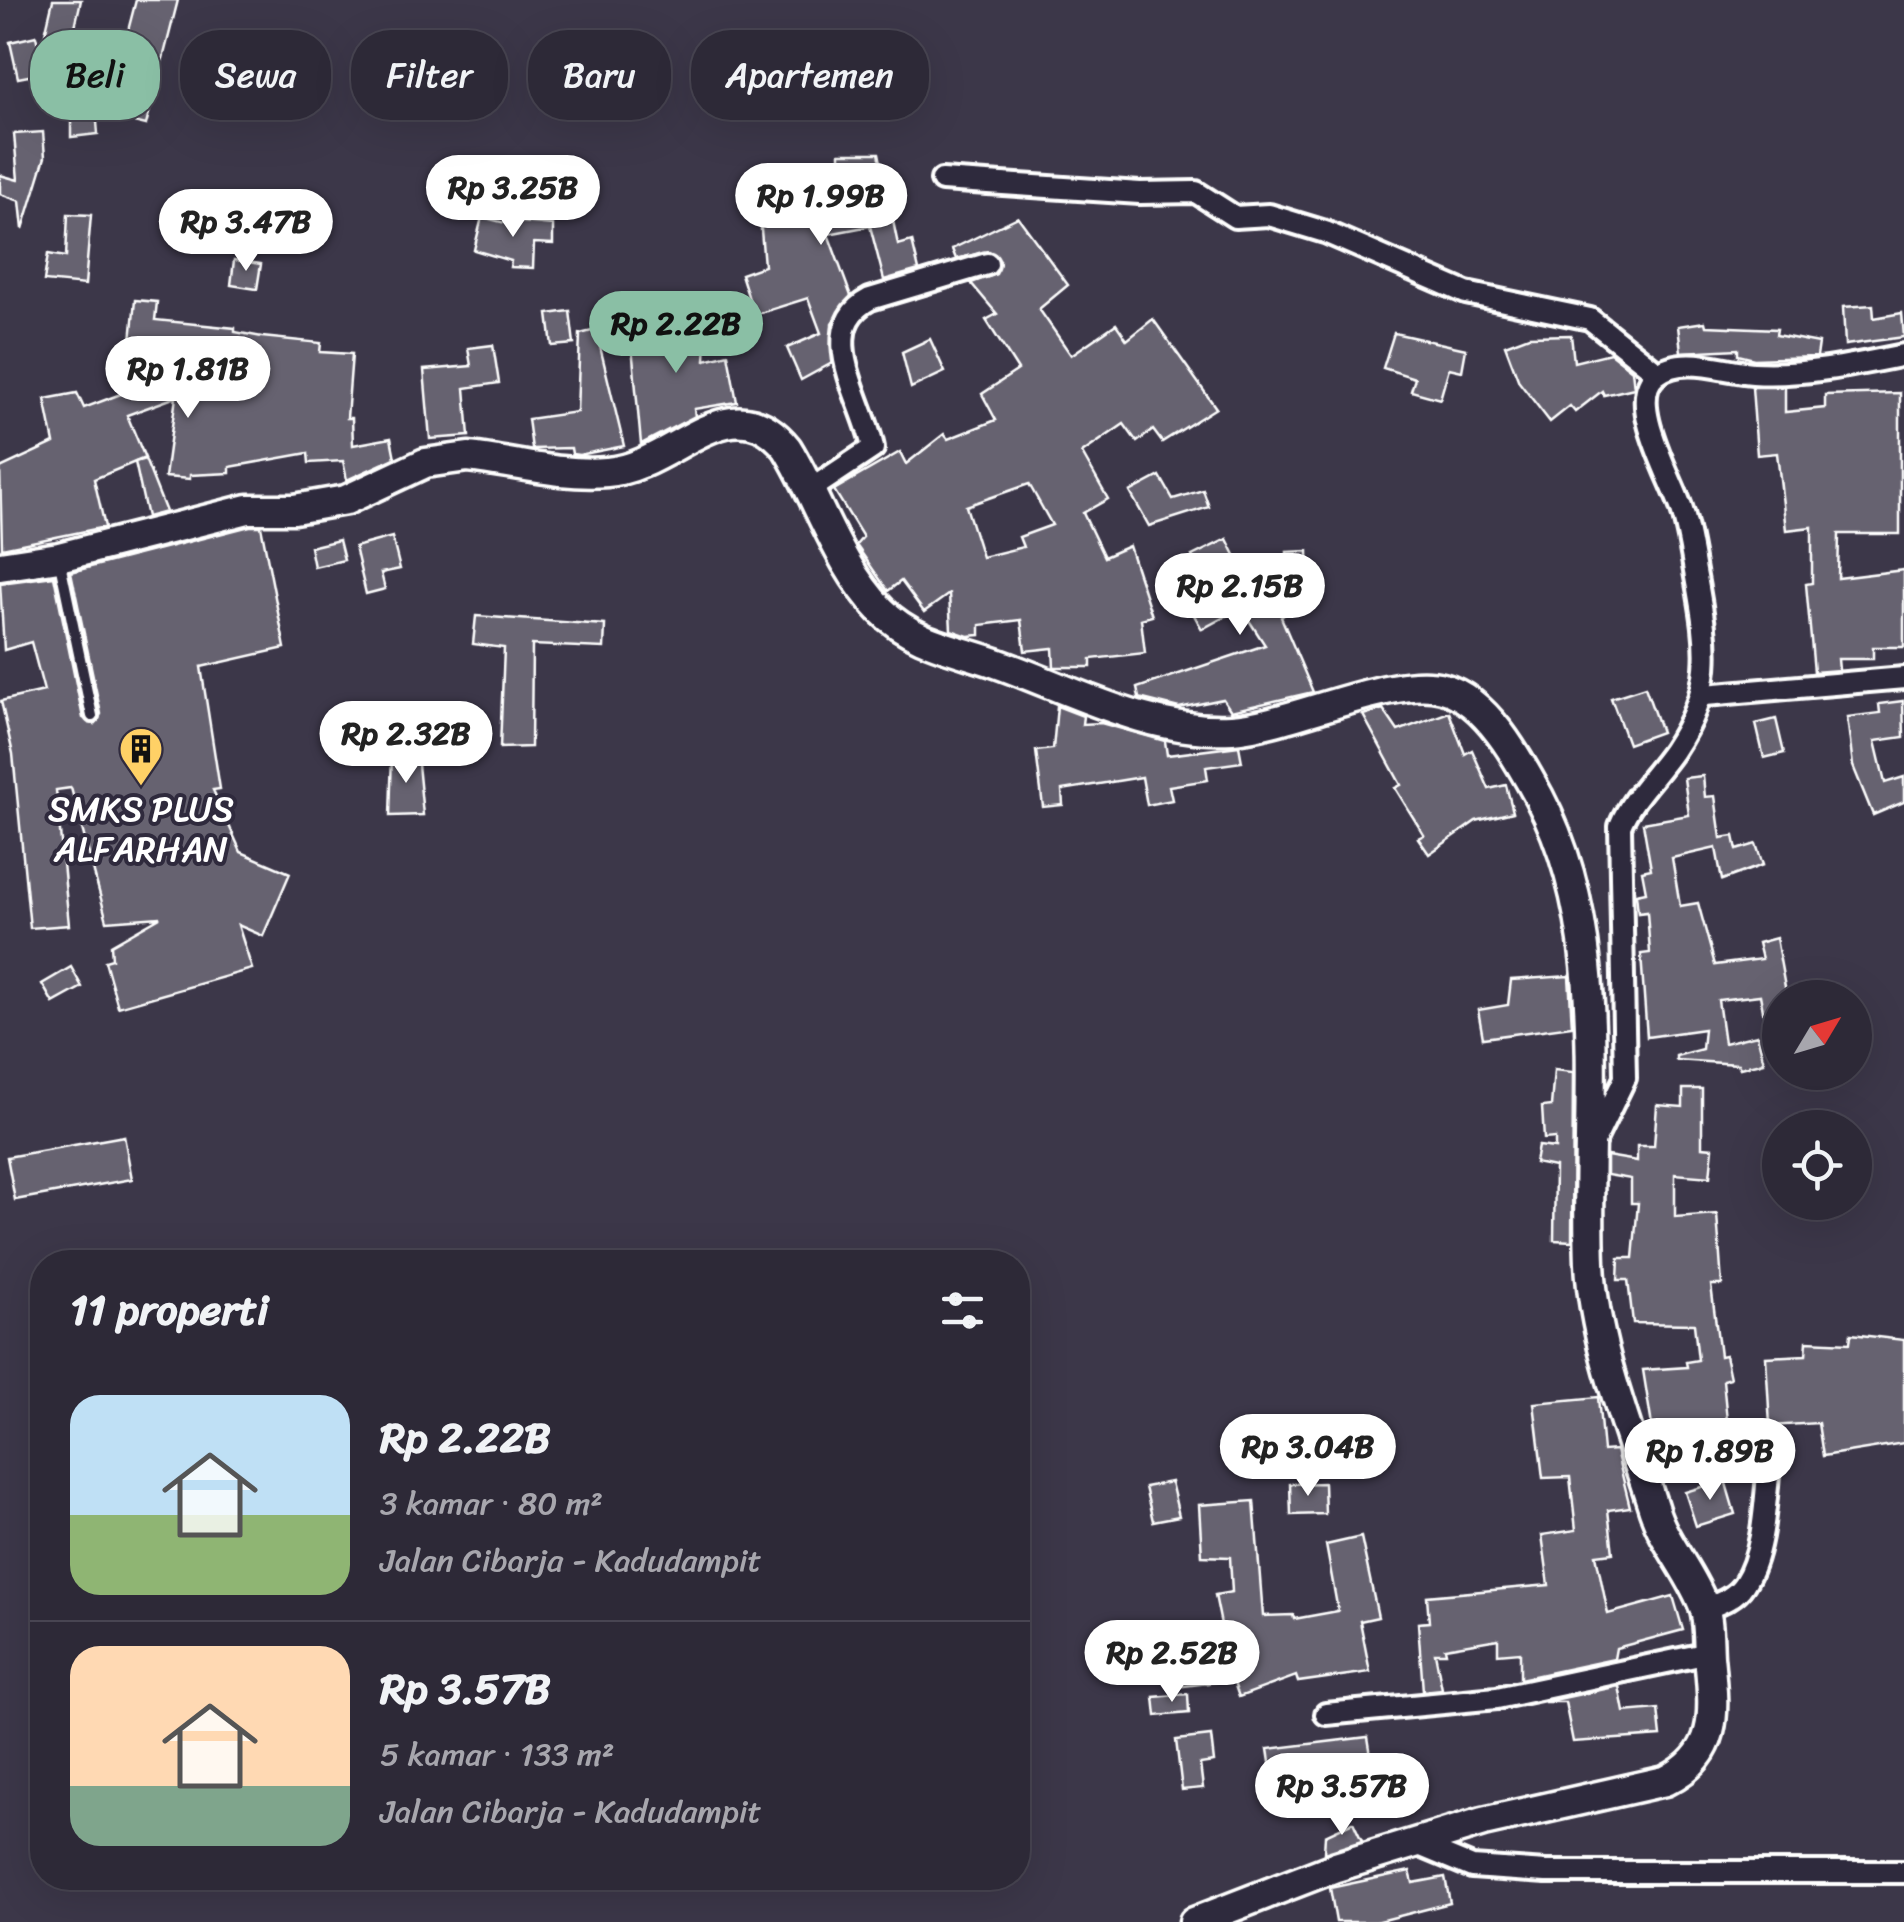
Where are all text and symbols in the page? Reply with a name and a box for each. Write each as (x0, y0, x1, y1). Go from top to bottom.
chip: Beli (30, 30, 160, 120)
chip: Sewa (180, 30, 331, 120)
chip: Filter (351, 30, 508, 120)
chip: Baru (528, 30, 671, 120)
chip: Apartemen (691, 30, 929, 120)
pin: Rp 3.25B (410, 155, 616, 240)
text: Rp 3.25B (448, 159, 578, 216)
pin: Rp 1.99B (718, 163, 924, 248)
text: Rp 1.99B (757, 167, 885, 224)
pin: Rp 3.47B (143, 189, 349, 274)
text: Rp 3.47B (181, 193, 311, 250)
pin: Rp 2.22B (573, 291, 779, 376)
text: Rp 2.22B (611, 295, 741, 352)
pin: Rp 1.81B (85, 336, 291, 421)
text: Rp 1.81B (127, 340, 249, 397)
pin: Rp 2.15B (1137, 553, 1343, 638)
text: Rp 2.15B (1177, 557, 1303, 614)
pin: Rp 2.32B (303, 701, 509, 786)
text: Rp 2.32B (342, 705, 471, 762)
building icon: SMKS PLUS ALFARHAN (118, 726, 164, 787)
place label: SMKS PLUS ALFARHAN (48, 778, 234, 880)
north arrow (1762, 980, 1872, 1090)
map controls (1762, 980, 1872, 1220)
button: locate (1762, 1110, 1872, 1220)
text: 11 properti (70, 1273, 269, 1347)
icon: filters (935, 1283, 990, 1338)
text: Rp 2.22B (380, 1401, 550, 1475)
pin: Rp 3.04B (1205, 1414, 1411, 1499)
text: Rp 3.04B (1242, 1418, 1374, 1475)
pin: Rp 1.89B (1607, 1418, 1813, 1503)
text: Rp 1.89B (1646, 1422, 1774, 1479)
icon: home (150, 1435, 270, 1555)
text: 3 kamar · 80 m² (380, 1475, 603, 1532)
text: Jalan Cibarja - Kadudampit (380, 1532, 762, 1589)
pin: Rp 2.52B (1069, 1620, 1275, 1705)
text: Rp 2.52B (1107, 1624, 1237, 1681)
text: Rp 3.57B (380, 1652, 550, 1726)
icon: home (150, 1686, 270, 1806)
text: 5 kamar · 133 m² (380, 1726, 614, 1783)
pin: Rp 3.57B (1239, 1753, 1445, 1838)
text: Rp 3.57B (1277, 1757, 1407, 1814)
text: Jalan Cibarja - Kadudampit (380, 1783, 762, 1840)

